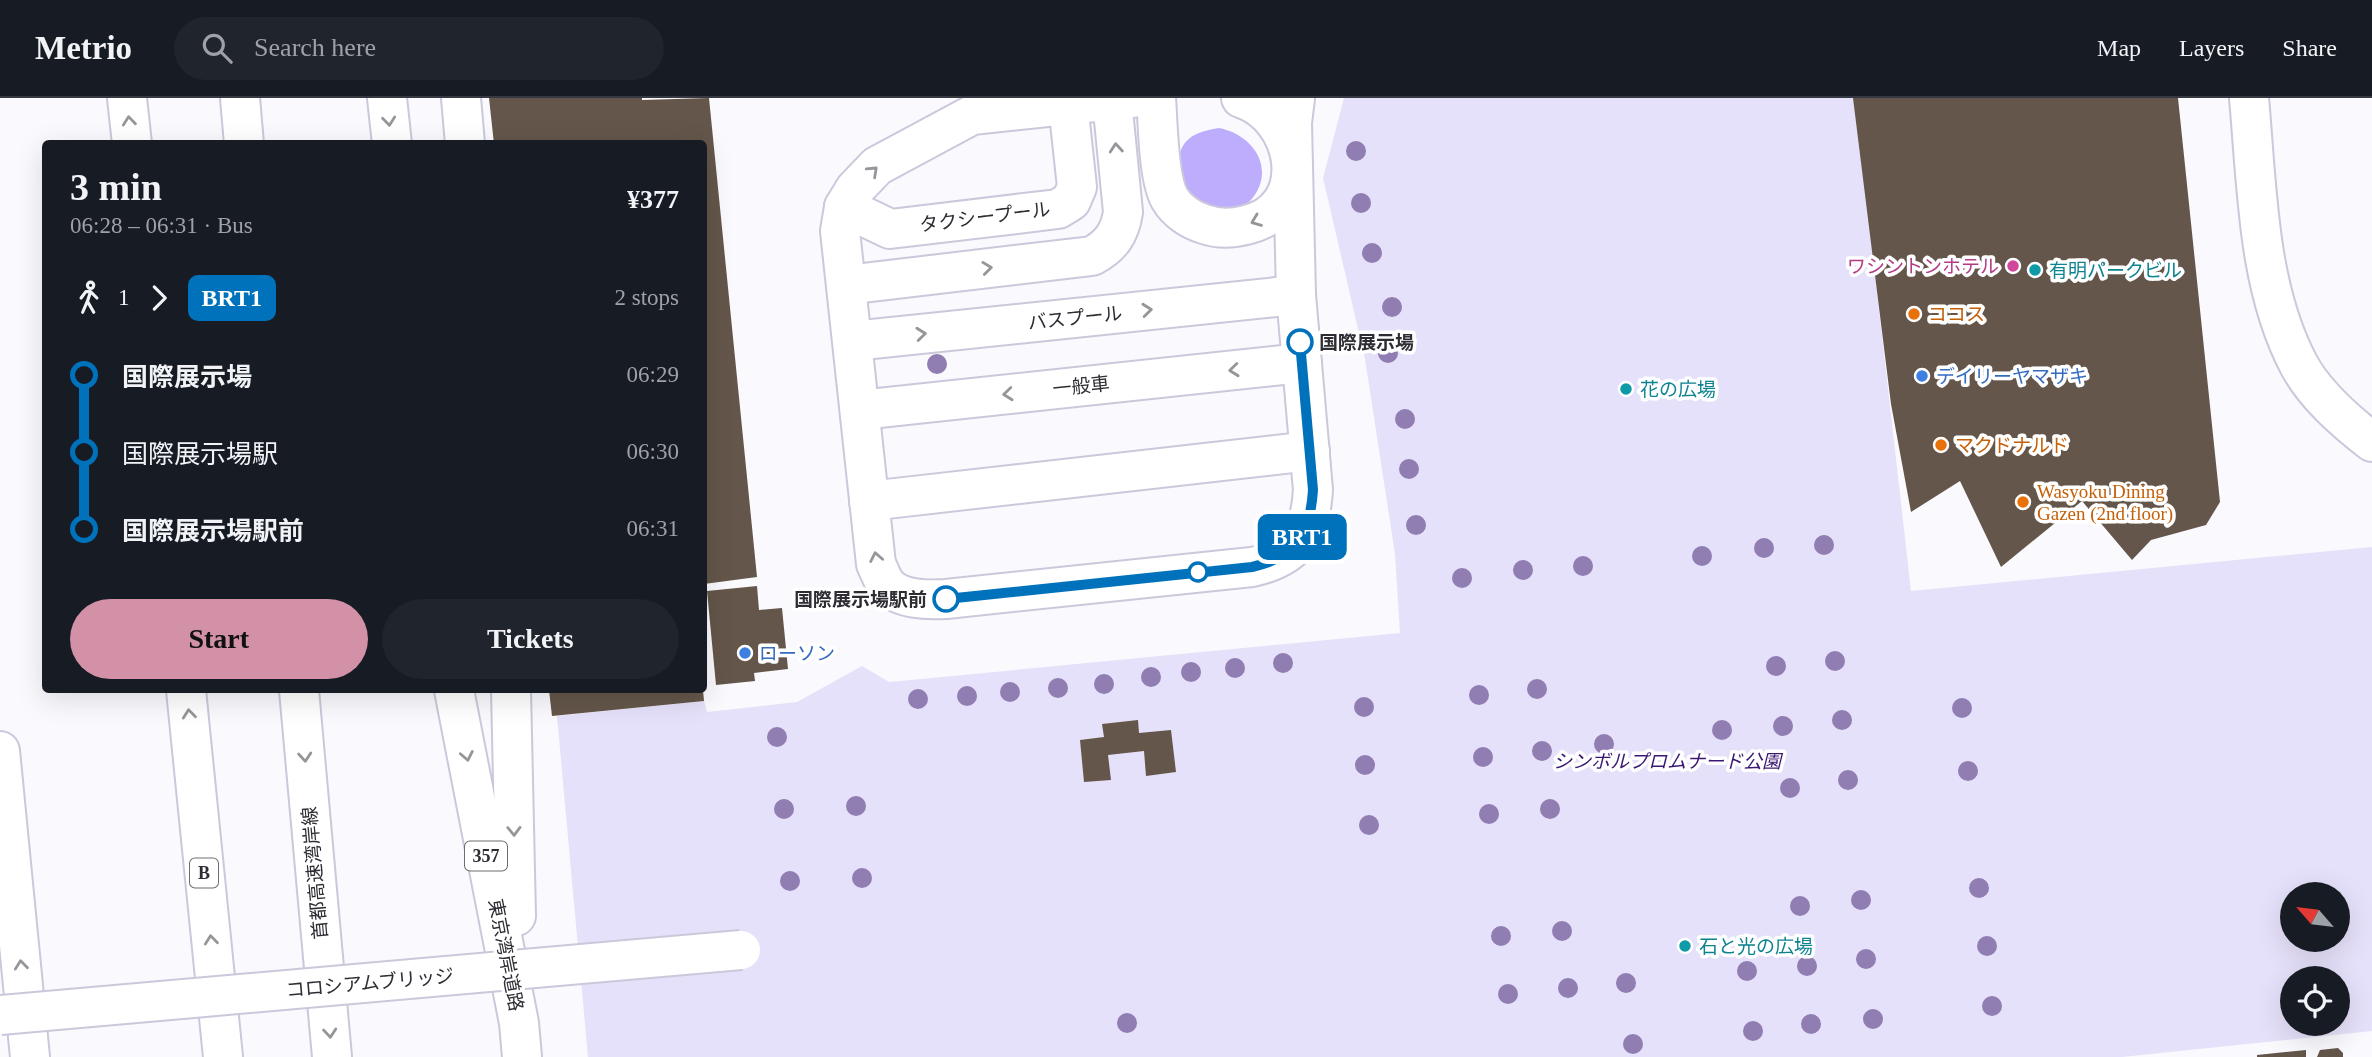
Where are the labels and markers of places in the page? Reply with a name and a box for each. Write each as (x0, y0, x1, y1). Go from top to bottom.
place label: ワシントンホテル (1847, 256, 1999, 277)
marker: ワシントンホテル (2005, 258, 2021, 274)
place label: 有明パークビル (2049, 260, 2182, 281)
marker: 有明パークビル (2027, 262, 2043, 278)
place label: ココス (1928, 304, 1985, 325)
marker: ココス (1906, 306, 1922, 322)
marker: 国際展示場 (1287, 329, 1313, 355)
place label: 国際展示場 (1319, 332, 1414, 353)
place label: デイリーヤマザキ (1936, 366, 2088, 387)
marker: デイリーヤマザキ (1914, 368, 1930, 384)
place label: 花の広場 (1640, 379, 1716, 400)
marker: 花の広場 (1618, 381, 1634, 397)
place label: マクドナルド (1955, 435, 2069, 456)
marker: マクドナルド (1933, 437, 1949, 453)
place label: Wasyoku Dining Gazen (2nd floor) (2037, 481, 2173, 525)
marker: Wasyoku Dining Gazen (2nd floor) (2015, 494, 2031, 510)
unlabelled marker (1188, 562, 1208, 582)
marker: 国際展示場駅前 (933, 586, 959, 612)
place label: 国際展示場駅前 (794, 589, 927, 610)
place label: ローソン (759, 643, 835, 664)
marker: ローソン (737, 645, 753, 661)
place label: 石と光の広場 (1699, 936, 1813, 957)
marker: 石と光の広場 (1677, 938, 1693, 954)

